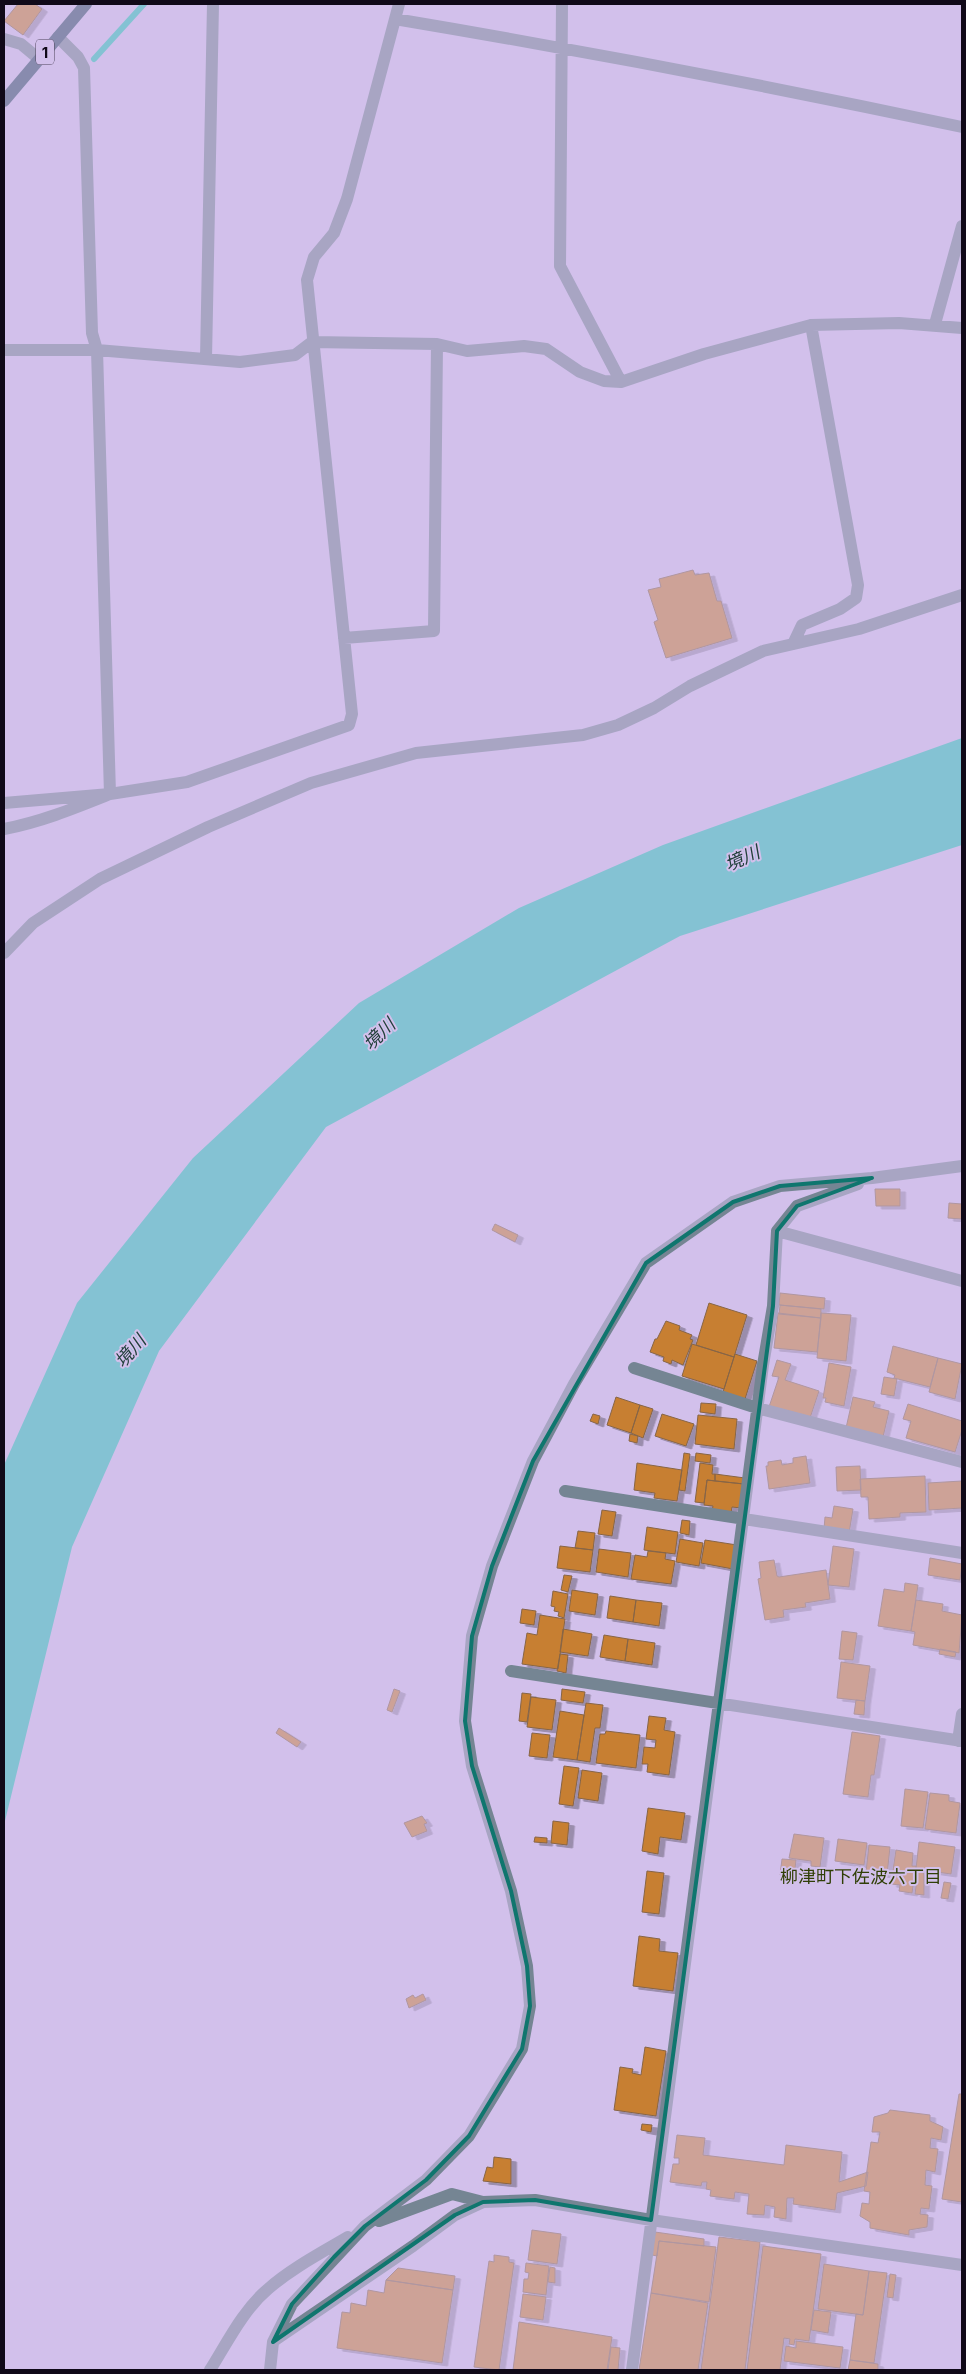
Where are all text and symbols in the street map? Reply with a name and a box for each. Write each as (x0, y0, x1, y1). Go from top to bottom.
road number: 1 (36, 40, 54, 64)
water label: 境川 (721, 840, 765, 875)
water label: 境川 (359, 1013, 401, 1054)
water label: 境川 (110, 1329, 151, 1371)
district label: 柳津町下佐波六丁目 (780, 1866, 942, 1887)

